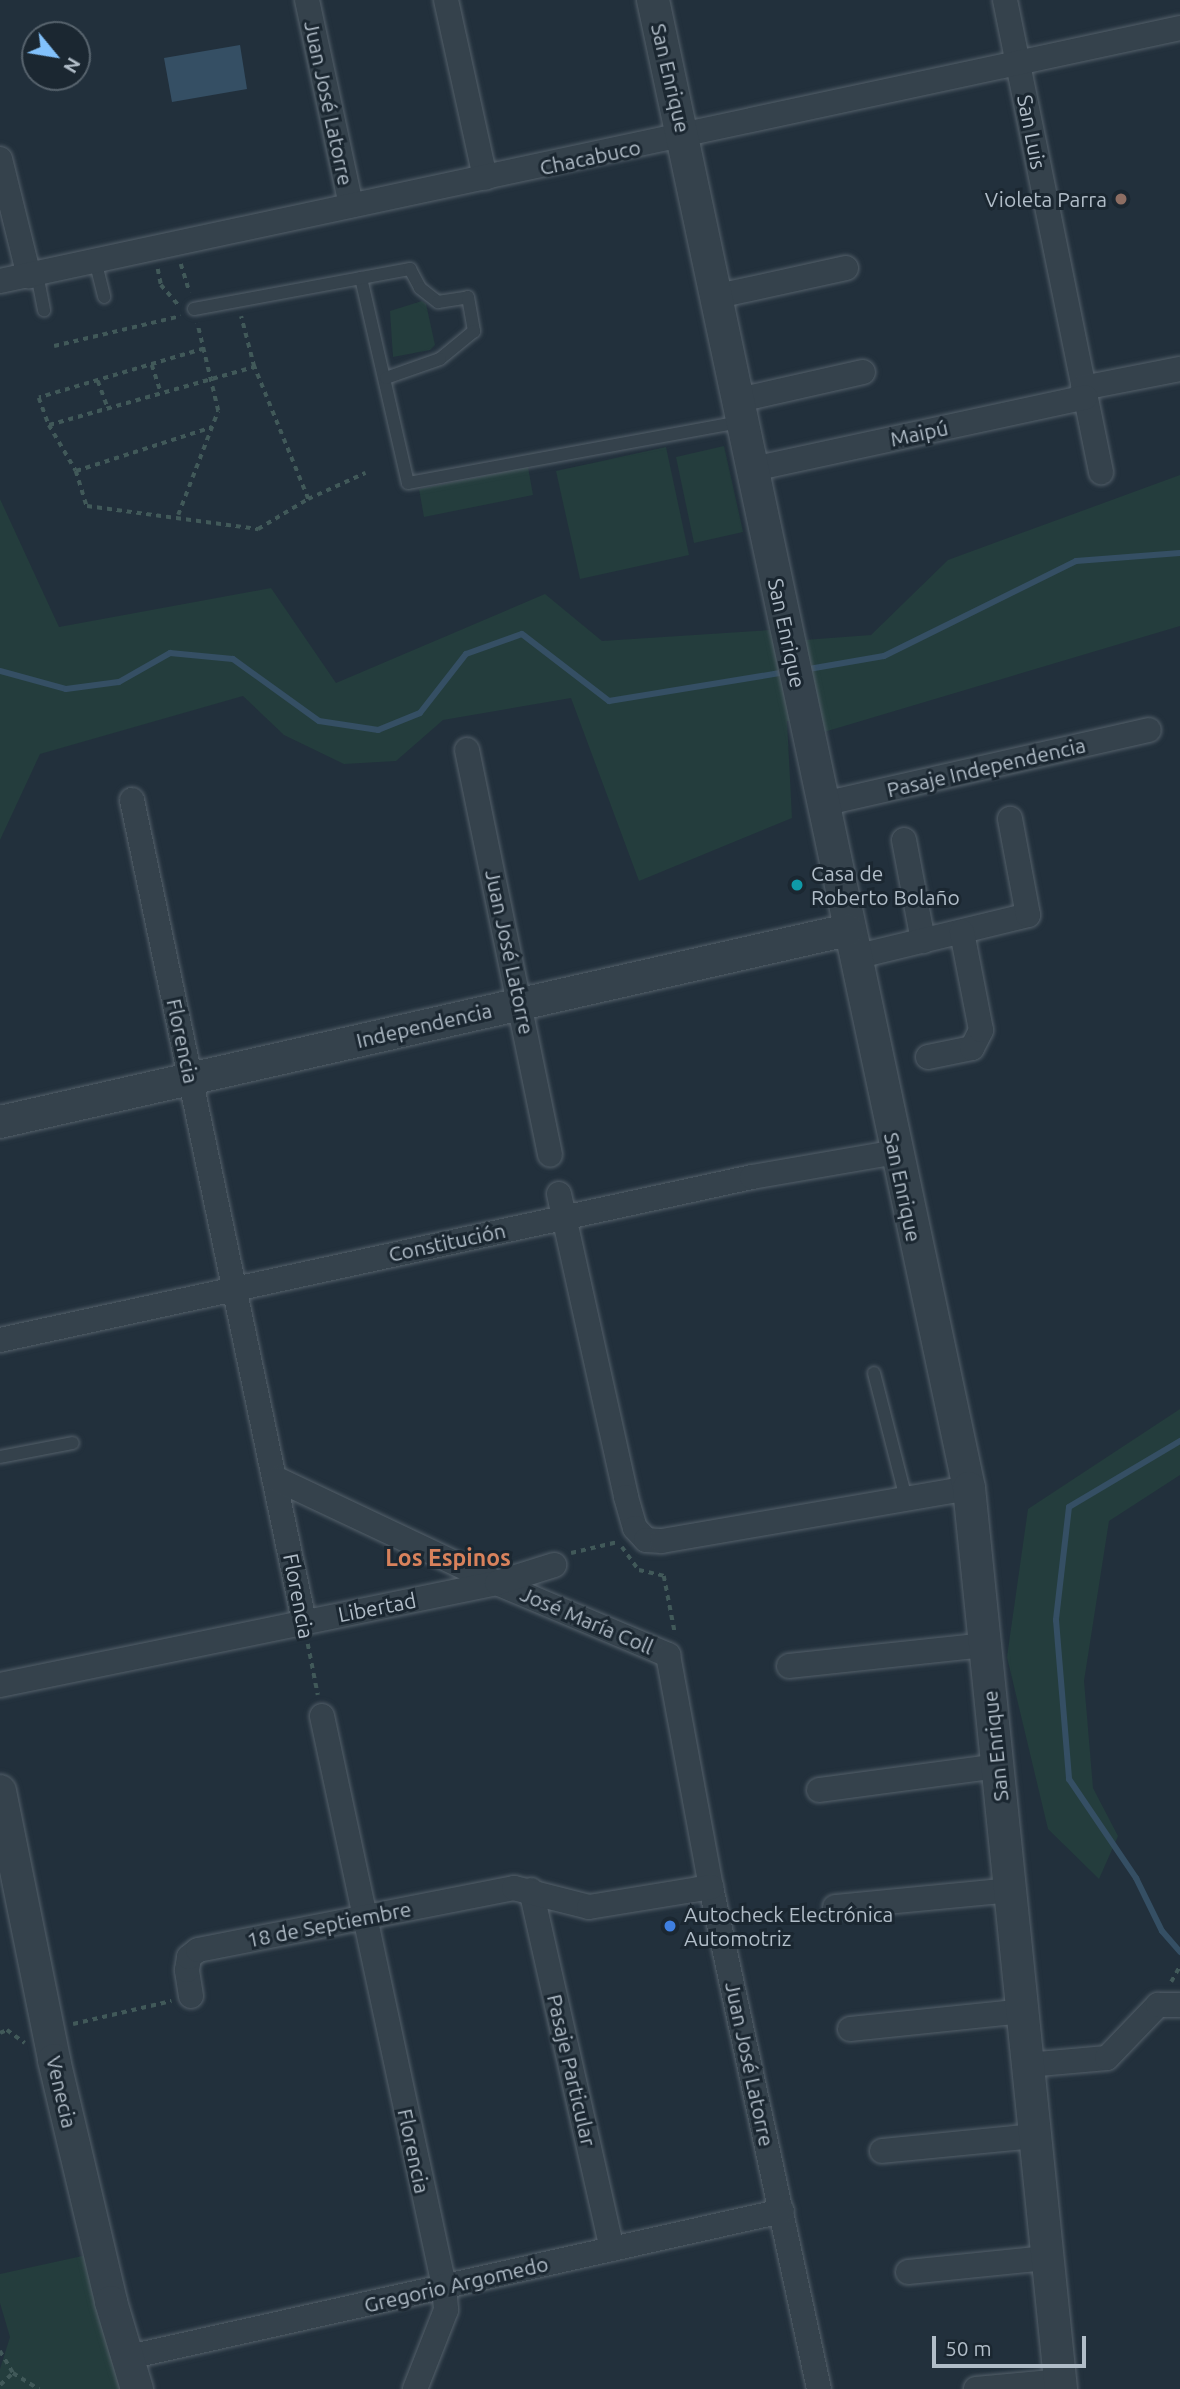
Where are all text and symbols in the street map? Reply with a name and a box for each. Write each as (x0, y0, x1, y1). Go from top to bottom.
street label: Juan José Latorre (299, 18, 359, 188)
north arrow (21, 21, 91, 91)
street label: San Enrique (646, 21, 696, 135)
text: N (59, 54, 86, 77)
street label: San Luis (1012, 93, 1052, 171)
street label: Chacabuco (537, 134, 643, 180)
place label: Violeta Parra (985, 186, 1107, 212)
marker: Violeta Parra (1113, 191, 1129, 207)
street label: Maipú (888, 415, 950, 451)
street label: San Enrique (763, 576, 811, 690)
street label: Pasaje Independencia (884, 732, 1088, 802)
place label: Casa de Roberto Bolaño (811, 860, 960, 910)
street label: Juan José Latorre (480, 867, 540, 1037)
marker: Casa de Roberto Bolaño (789, 877, 805, 893)
street label: Florencia (162, 996, 204, 1086)
street label: Independencia (354, 997, 494, 1053)
street label: San Enrique (879, 1130, 927, 1244)
street label: Constitución (386, 1217, 508, 1267)
district label: Los Espinos (385, 1544, 511, 1572)
street label: Florencia (278, 1551, 320, 1641)
street label: José María Coll (517, 1581, 657, 1659)
street label: Libertad (336, 1587, 418, 1627)
street label: San Enrique (977, 1689, 1013, 1803)
street label: 18 de Septiembre (245, 1896, 413, 1952)
place label: Autocheck Electrónica Automotriz (684, 1901, 893, 1951)
marker: Autocheck Electrónica Automotriz (662, 1918, 678, 1934)
street label: Juan José Latorre (720, 1979, 780, 2149)
street label: Pasaje Particular (542, 1992, 602, 2148)
street label: Venecia (41, 2053, 83, 2131)
street label: Florencia (393, 2106, 435, 2196)
street label: Gregorio Argomedo (361, 2251, 551, 2317)
scale bar (935, 2322, 1089, 2366)
text: 50 m (945, 2336, 992, 2360)

